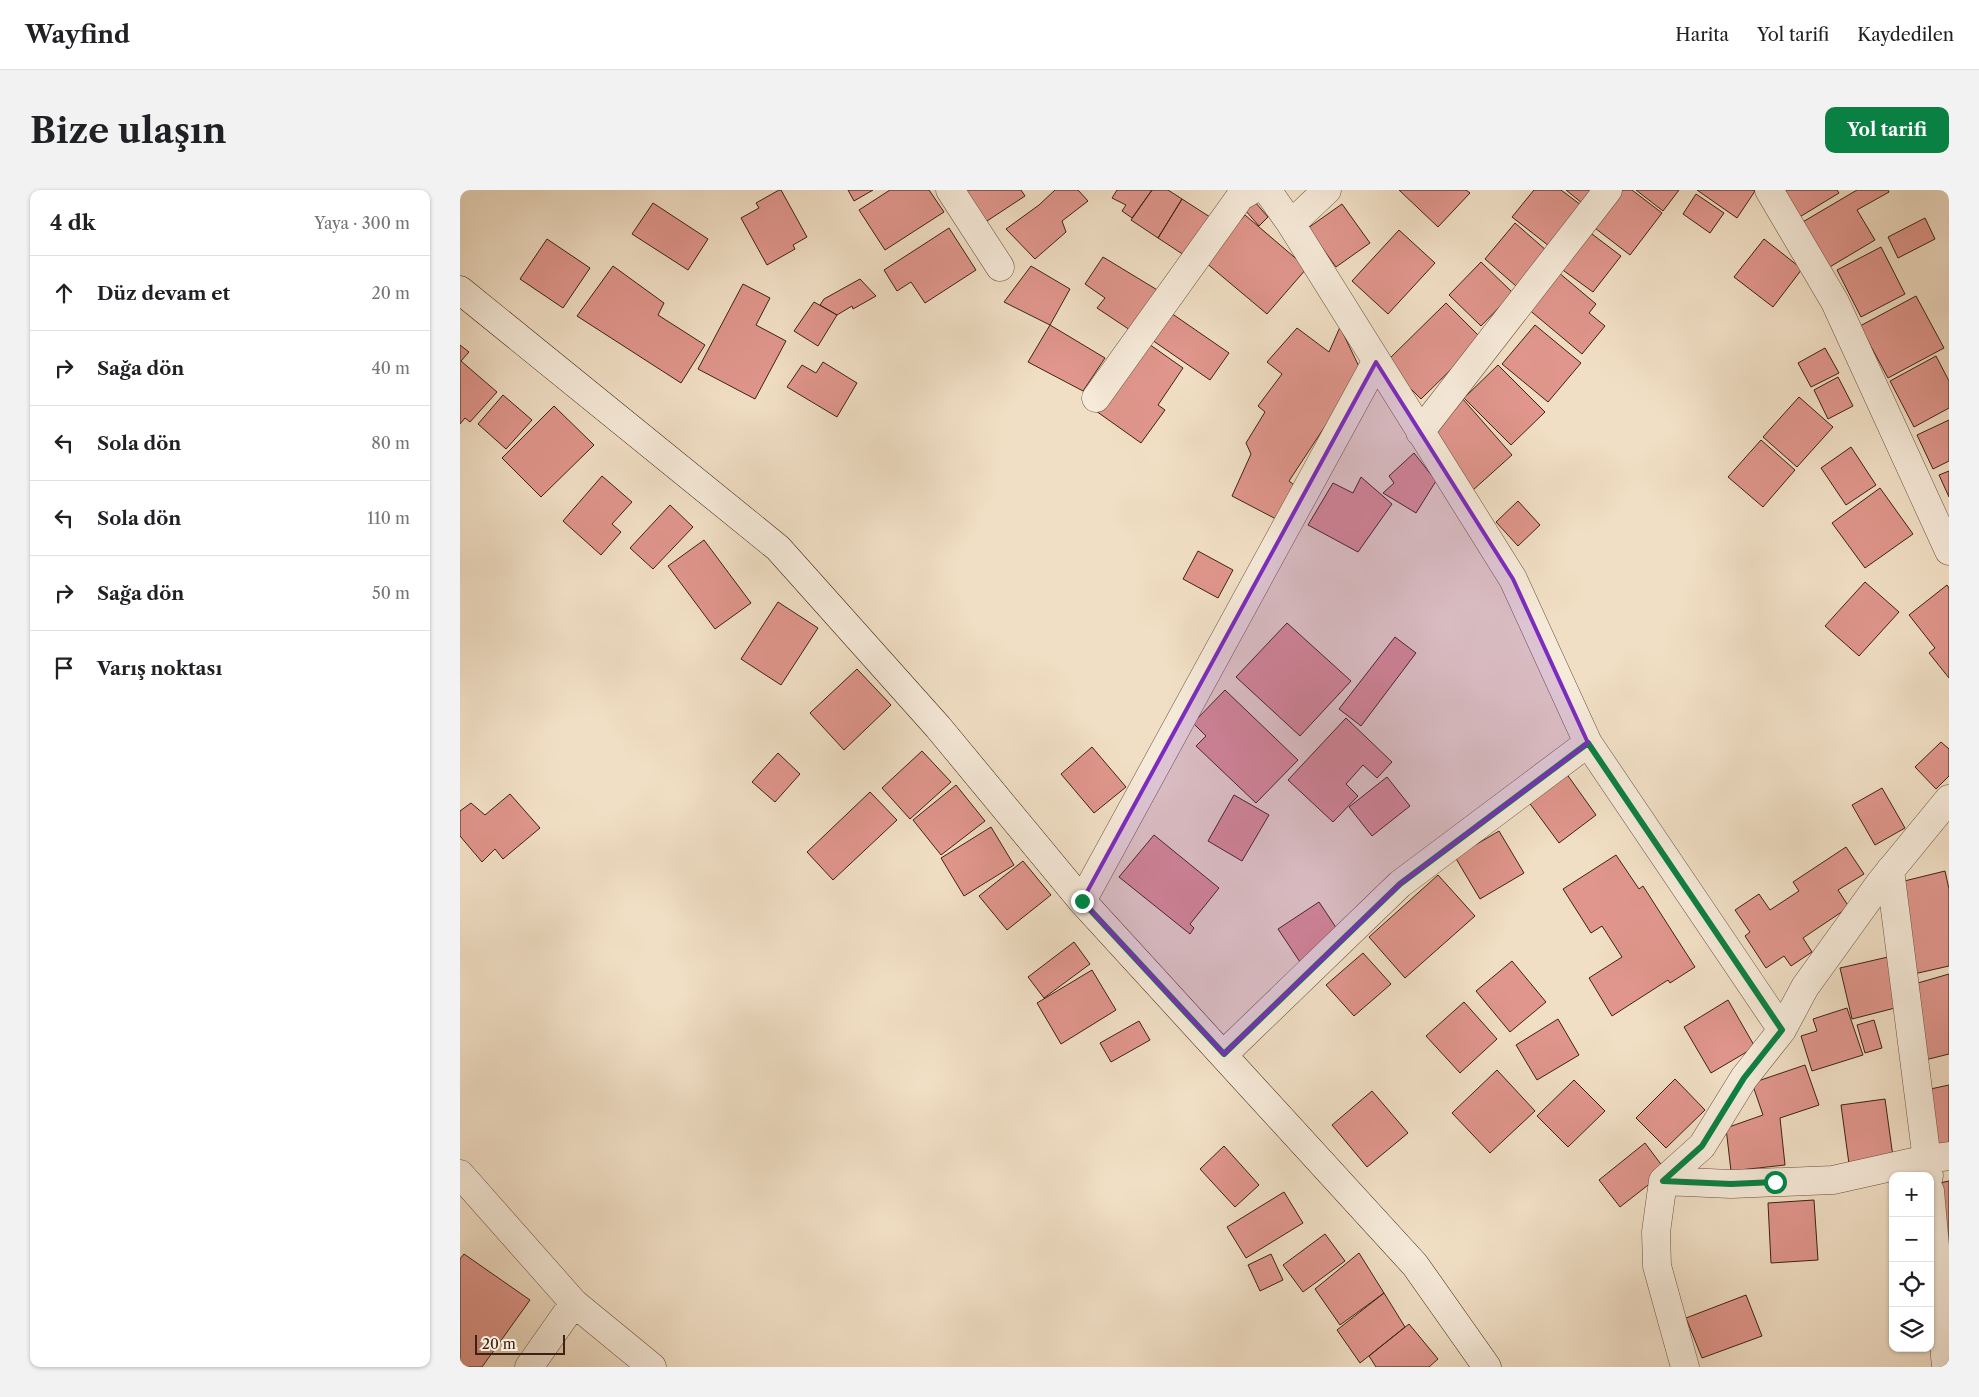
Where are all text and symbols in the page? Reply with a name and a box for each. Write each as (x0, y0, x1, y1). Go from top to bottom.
text: Wayfind (25, 20, 130, 49)
text: Harita (1675, 24, 1729, 46)
text: Yol tarifi (1757, 24, 1829, 46)
text: Kaydedilen (1857, 24, 1954, 46)
button: Yol tarifi (1825, 107, 1949, 153)
text: Bize ulaşın (30, 109, 227, 152)
text: 4 dk (50, 210, 96, 235)
text: Yaya · 300 m (314, 213, 410, 233)
icon: ahead (50, 279, 78, 307)
text: Düz devam et (97, 282, 230, 305)
text: 20 m (371, 283, 410, 303)
icon: right (50, 354, 78, 382)
text: Sağa dön (97, 357, 184, 380)
text: 40 m (371, 358, 410, 378)
icon: left (50, 429, 78, 457)
text: Sola dön (97, 432, 181, 455)
text: 80 m (371, 433, 410, 453)
icon: left (50, 504, 78, 532)
text: Sola dön (97, 507, 181, 530)
text: 110 m (367, 508, 410, 528)
icon: right (50, 579, 78, 607)
text: Sağa dön (97, 582, 184, 605)
text: 50 m (372, 583, 410, 603)
icon: arrive (50, 654, 78, 682)
text: Varış noktası (97, 657, 222, 680)
route end (1071, 890, 1094, 913)
route start (1764, 1171, 1787, 1194)
map controls (1889, 1172, 1934, 1352)
button: + (1889, 1172, 1934, 1217)
button: − (1889, 1217, 1934, 1262)
button: locate (1889, 1262, 1934, 1307)
button: layers (1889, 1307, 1934, 1352)
scale bar (475, 1332, 565, 1355)
text: 20 m (482, 1335, 516, 1353)

